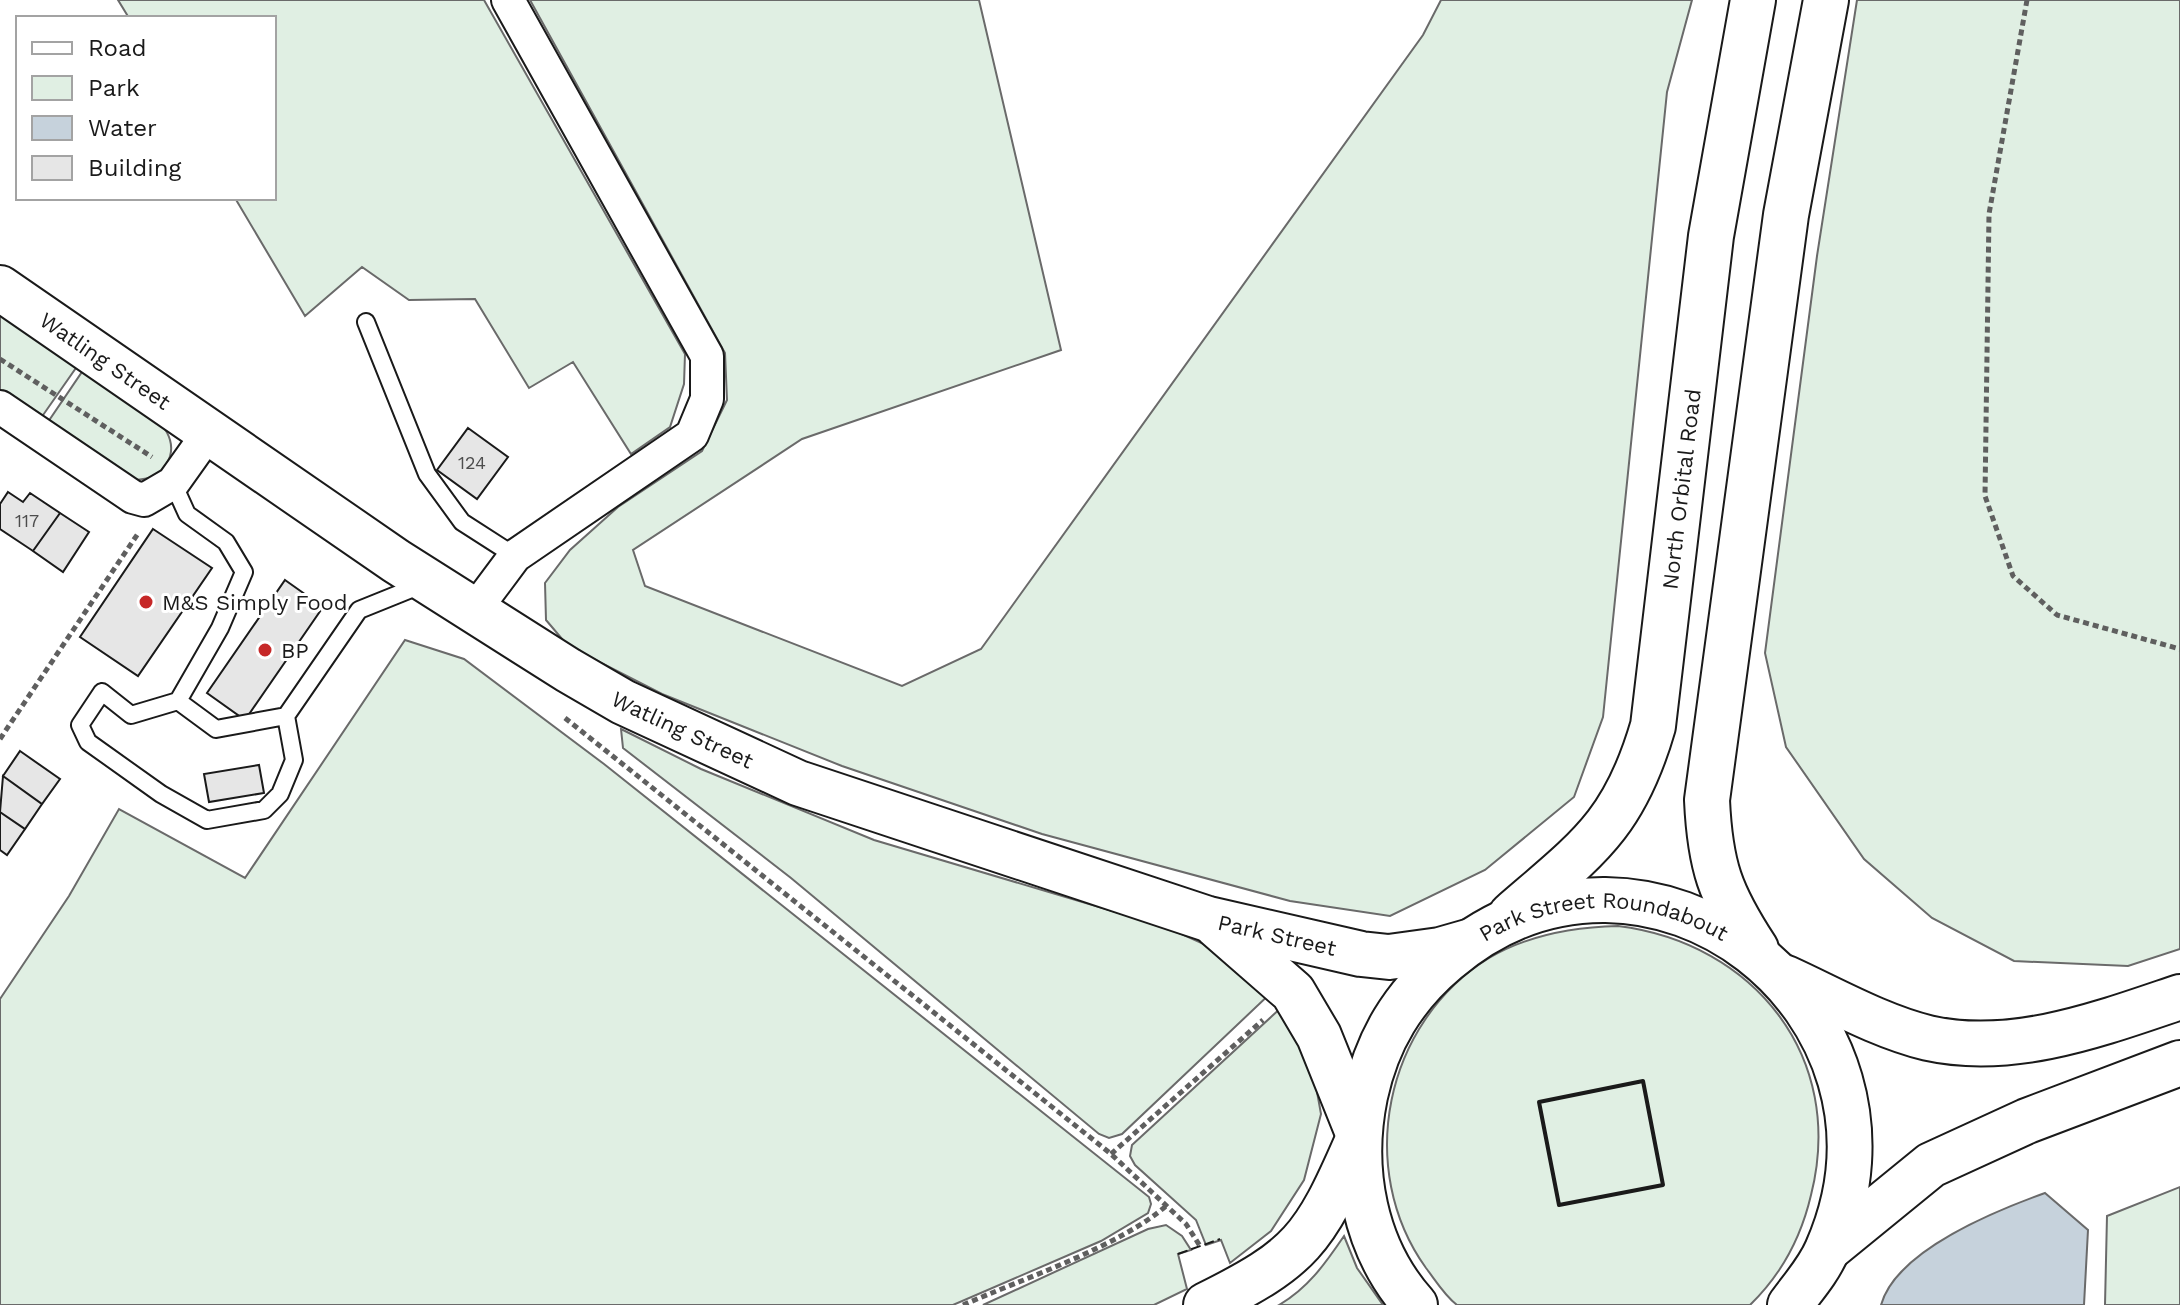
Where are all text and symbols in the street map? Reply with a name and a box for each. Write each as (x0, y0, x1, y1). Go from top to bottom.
legend (16, 16, 276, 200)
text: Road (88, 34, 147, 62)
text: Park (88, 74, 140, 102)
text: Water (88, 114, 157, 142)
text: Building (88, 154, 181, 182)
street label: Watling Street (35, 307, 175, 415)
street label: North Orbital Road (1657, 387, 1706, 591)
house number: 124 (458, 452, 486, 473)
house number: 117 (15, 510, 39, 531)
place label: M&S Simply Food (162, 590, 348, 615)
marker: M&S Simply Food (137, 593, 155, 611)
place label: BP (281, 638, 309, 663)
marker: BP (256, 641, 274, 659)
street label: Watling Street (607, 686, 757, 774)
text: Park Street Roundabout (1475, 888, 1733, 947)
street label: Park Street (1215, 910, 1339, 961)
street label: Park Street Roundabout (1474, 927, 1734, 953)

